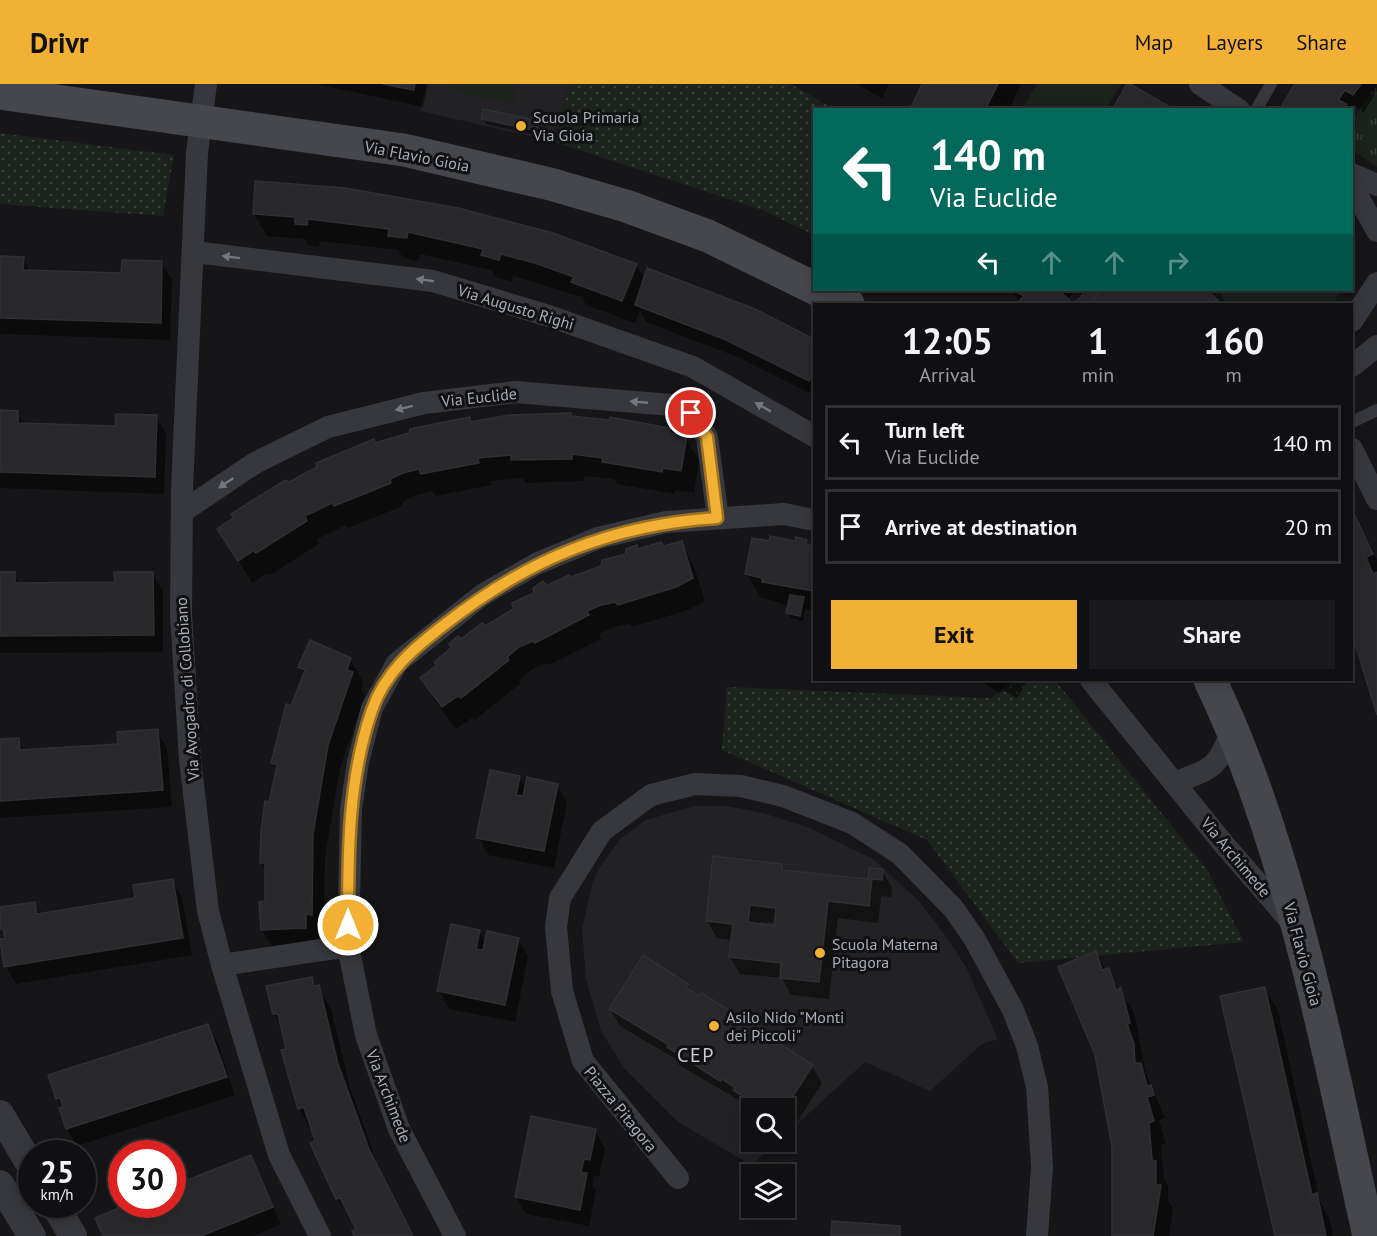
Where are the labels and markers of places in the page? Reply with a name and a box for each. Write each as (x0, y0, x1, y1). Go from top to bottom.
place label: Scuola Primaria Via Gioia (532, 107, 640, 145)
marker: Scuola Primaria Via Gioia (514, 119, 528, 133)
pin (665, 387, 716, 438)
place label: Scuola Materna Pitagora (832, 934, 938, 972)
marker: Scuola Materna Pitagora (813, 946, 827, 960)
place label: Asilo Nido "Monti dei Piccoli" (726, 1007, 844, 1045)
marker: Asilo Nido "Monti dei Piccoli" (707, 1019, 721, 1033)

